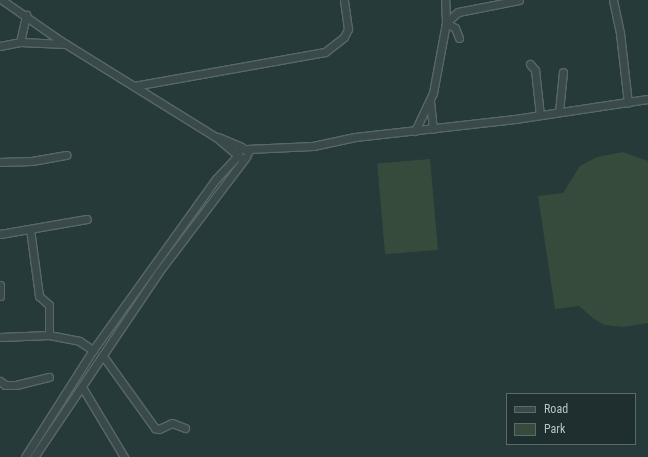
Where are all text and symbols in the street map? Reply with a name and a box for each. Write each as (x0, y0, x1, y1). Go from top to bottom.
legend (506, 393, 636, 445)
text: Road (544, 402, 568, 416)
text: Park (544, 422, 565, 436)

